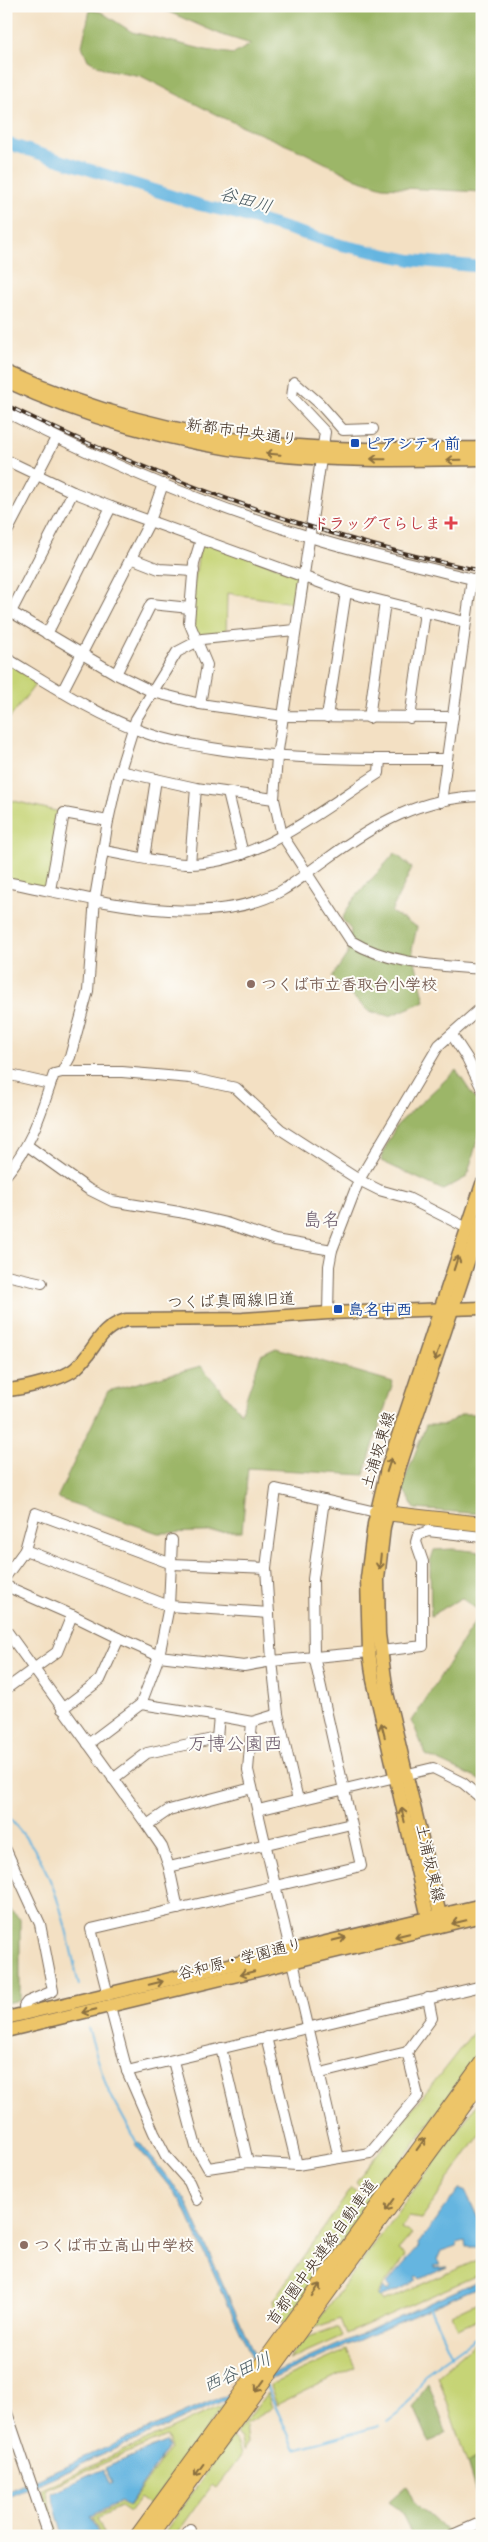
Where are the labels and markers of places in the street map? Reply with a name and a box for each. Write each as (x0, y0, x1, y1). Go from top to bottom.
place label: ピアシティ前 (365, 434, 460, 457)
marker: ピアシティ前 (349, 437, 361, 449)
place label: ドラッグてらしま (313, 514, 441, 537)
marker: ドラッグてらしま (445, 517, 457, 529)
place label: つくば市立香取台小学校 (261, 975, 437, 998)
marker: つくば市立香取台小学校 (245, 978, 257, 990)
place label: 島名中西 (348, 1300, 412, 1323)
marker: 島名中西 (332, 1303, 344, 1315)
place label: つくば市立高山中学校 (34, 2236, 194, 2259)
marker: つくば市立高山中学校 (18, 2239, 30, 2251)

